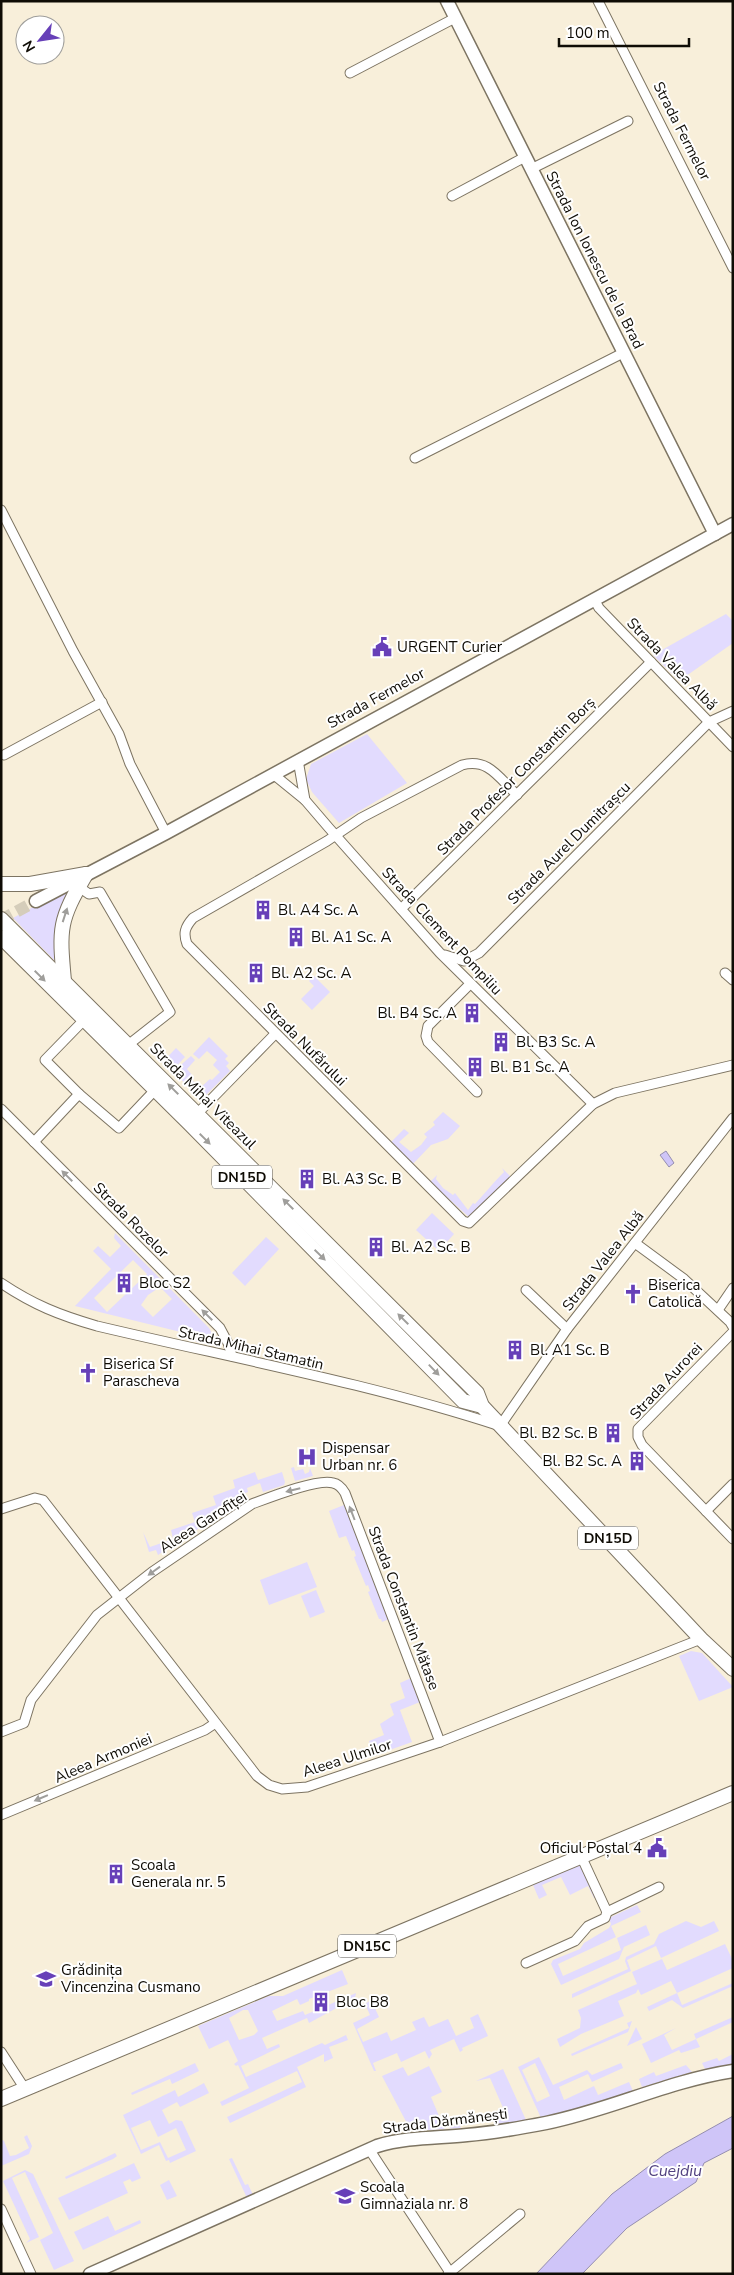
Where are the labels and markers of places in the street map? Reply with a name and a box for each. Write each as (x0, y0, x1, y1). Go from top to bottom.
public building icon: URGENT Curier (371, 636, 393, 658)
place label: URGENT Curier (397, 637, 503, 657)
building icon: Bl. A4 Sc. A (252, 899, 274, 921)
place label: Bl. A4 Sc. A (278, 900, 358, 920)
building icon: Bl. A1 Sc. A (285, 926, 307, 948)
place label: Bl. A1 Sc. A (311, 927, 391, 947)
building icon: Bl. A2 Sc. A (245, 962, 267, 984)
place label: Bl. A2 Sc. A (271, 963, 351, 983)
building icon: Bl. B4 Sc. A (461, 1002, 483, 1024)
place label: Bl. B4 Sc. A (377, 1003, 457, 1023)
building icon: Bl. B3 Sc. A (490, 1031, 512, 1053)
place label: Bl. B3 Sc. A (516, 1032, 596, 1052)
building icon: Bl. B1 Sc. A (464, 1056, 486, 1078)
place label: Bl. B1 Sc. A (490, 1057, 570, 1077)
building icon: Bl. A3 Sc. B (296, 1168, 318, 1190)
place label: Bl. A3 Sc. B (322, 1169, 402, 1189)
building icon: Bl. A2 Sc. B (365, 1236, 387, 1258)
place label: Bl. A2 Sc. B (391, 1237, 471, 1257)
building icon: Bloc S2 (113, 1272, 135, 1294)
place label: Bloc S2 (139, 1273, 191, 1293)
place label: Biserica Catolică (648, 1275, 702, 1312)
church icon: Biserica Catolică (622, 1283, 644, 1305)
building icon: Bl. A1 Sc. B (504, 1339, 526, 1361)
place label: Bl. A1 Sc. B (530, 1340, 610, 1360)
place label: Biserica Sf Parascheva (103, 1354, 179, 1391)
church icon: Biserica Sf Parascheva (77, 1362, 99, 1384)
building icon: Bl. B2 Sc. B (602, 1422, 624, 1444)
place label: Bl. B2 Sc. B (519, 1423, 598, 1443)
place label: Dispensar Urban nr. 6 (322, 1438, 397, 1475)
hospital icon: Dispensar Urban nr. 6 (296, 1446, 318, 1468)
building icon: Bl. B2 Sc. A (626, 1450, 648, 1472)
place label: Bl. B2 Sc. A (542, 1451, 622, 1471)
public building icon: Oficiul Poștal 4 (646, 1837, 668, 1859)
place label: Oficiul Poștal 4 (540, 1838, 642, 1858)
place label: Scoala Generala nr. 5 (131, 1855, 226, 1892)
building icon: Scoala Generala nr. 5 (105, 1863, 127, 1885)
place label: Grădinița Vincenzina Cusmano (60, 1960, 201, 1997)
school or university icon: Grădinița Vincenzina Cusmano (35, 1968, 57, 1990)
building icon: Bloc B8 (310, 1991, 332, 2013)
place label: Bloc B8 (336, 1992, 389, 2012)
place label: Scoala Gimnaziala nr. 8 (360, 2177, 468, 2214)
school or university icon: Scoala Gimnaziala nr. 8 (334, 2185, 356, 2207)

